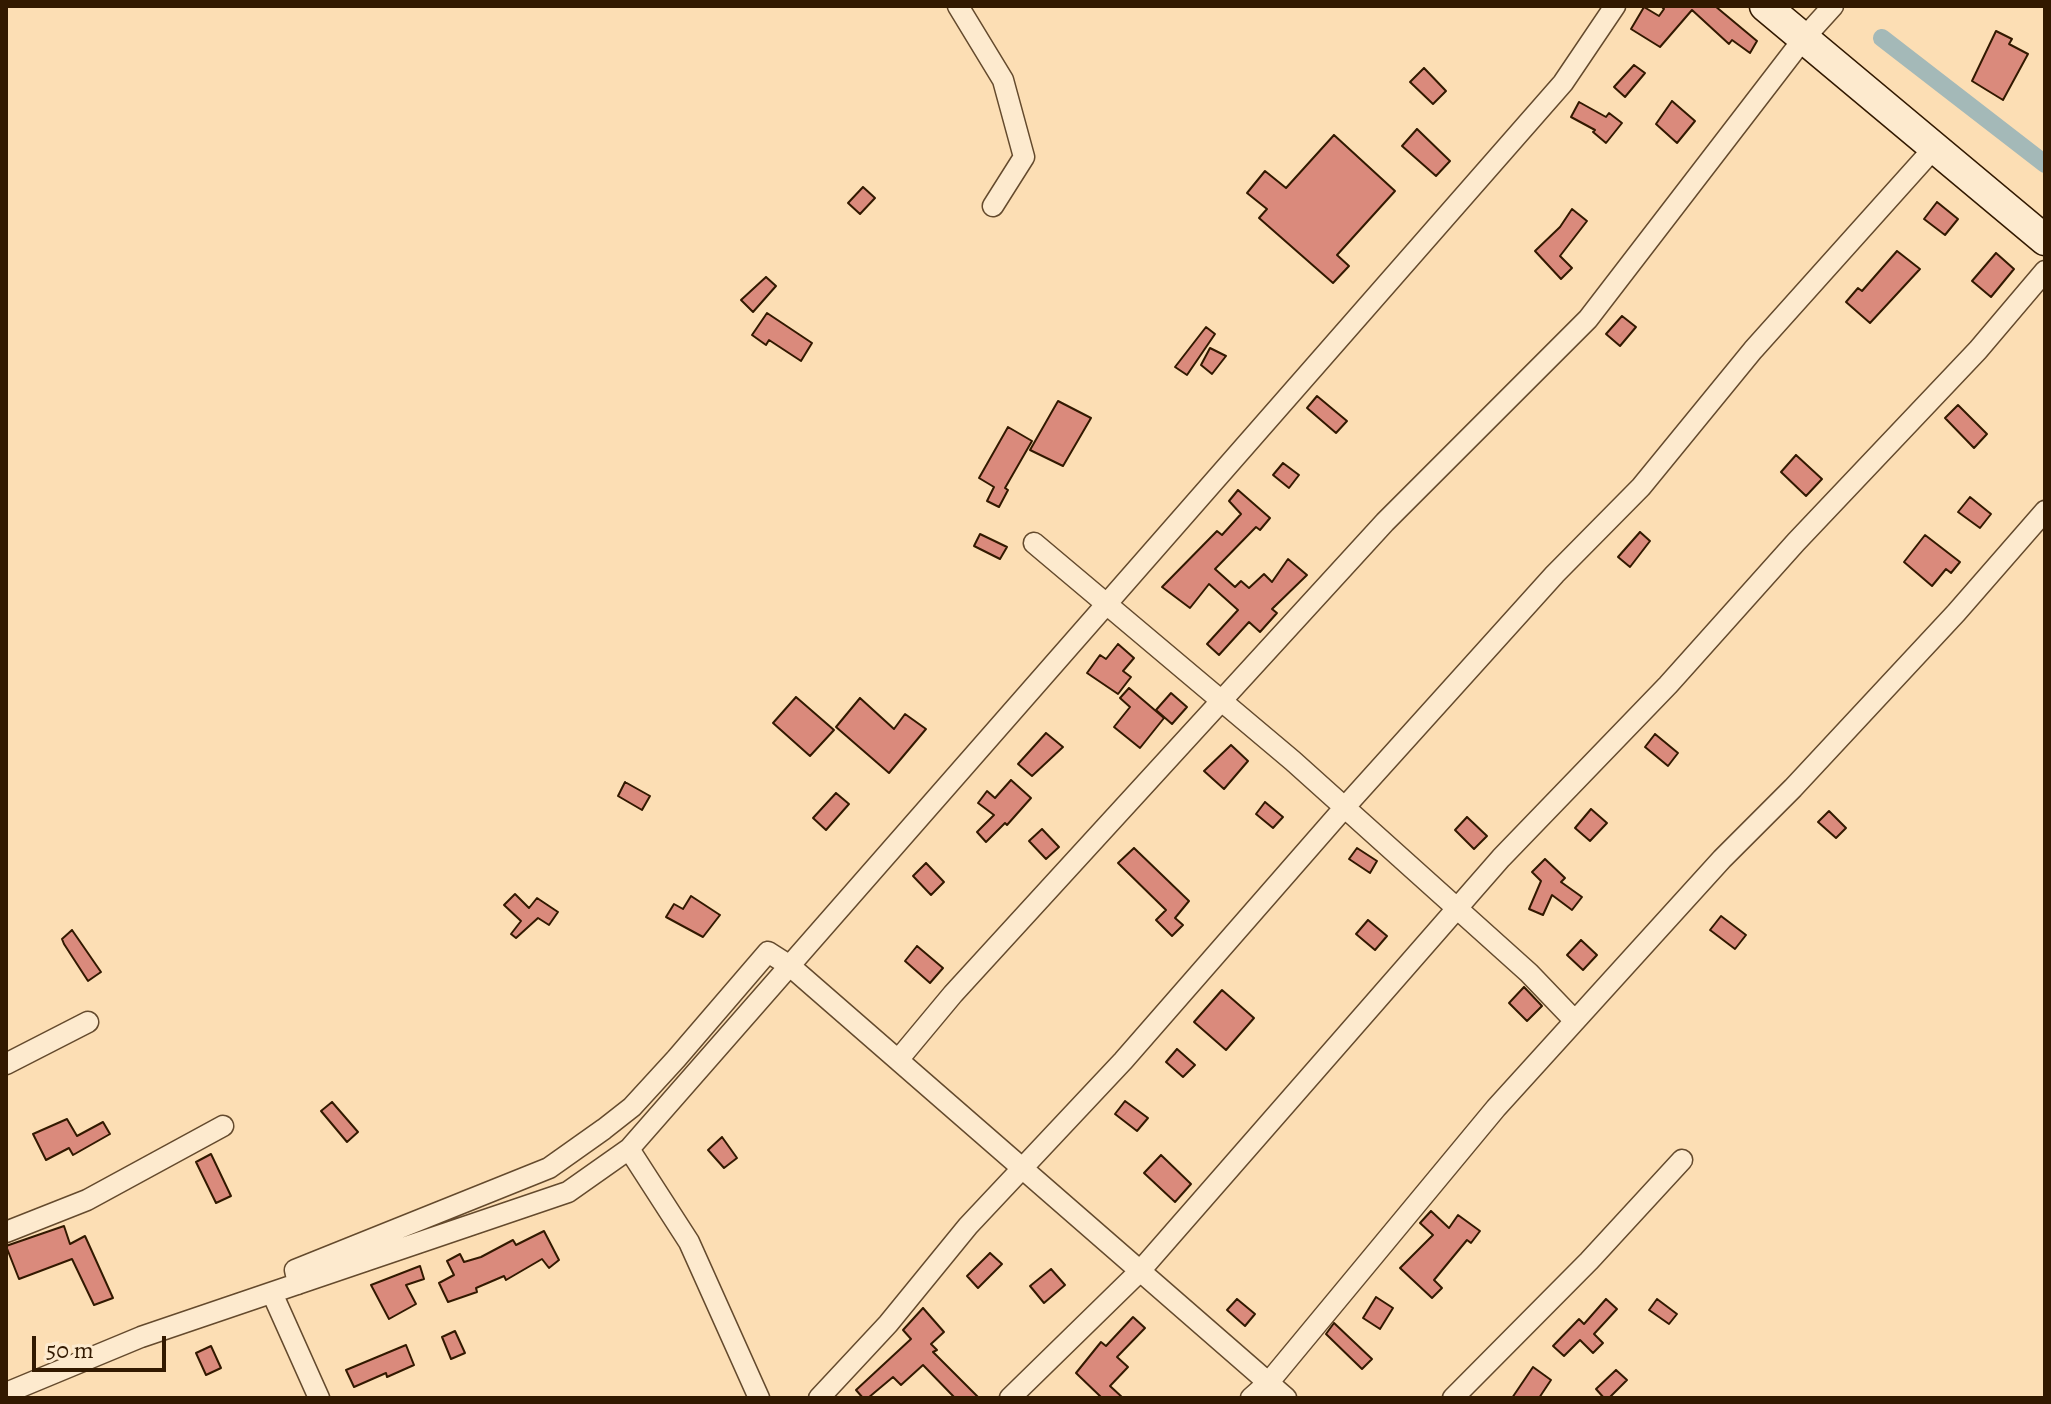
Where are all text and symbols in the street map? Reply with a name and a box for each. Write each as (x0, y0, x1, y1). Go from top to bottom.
scale bar (36, 1320, 170, 1370)
text: 50 m (46, 1334, 94, 1366)

